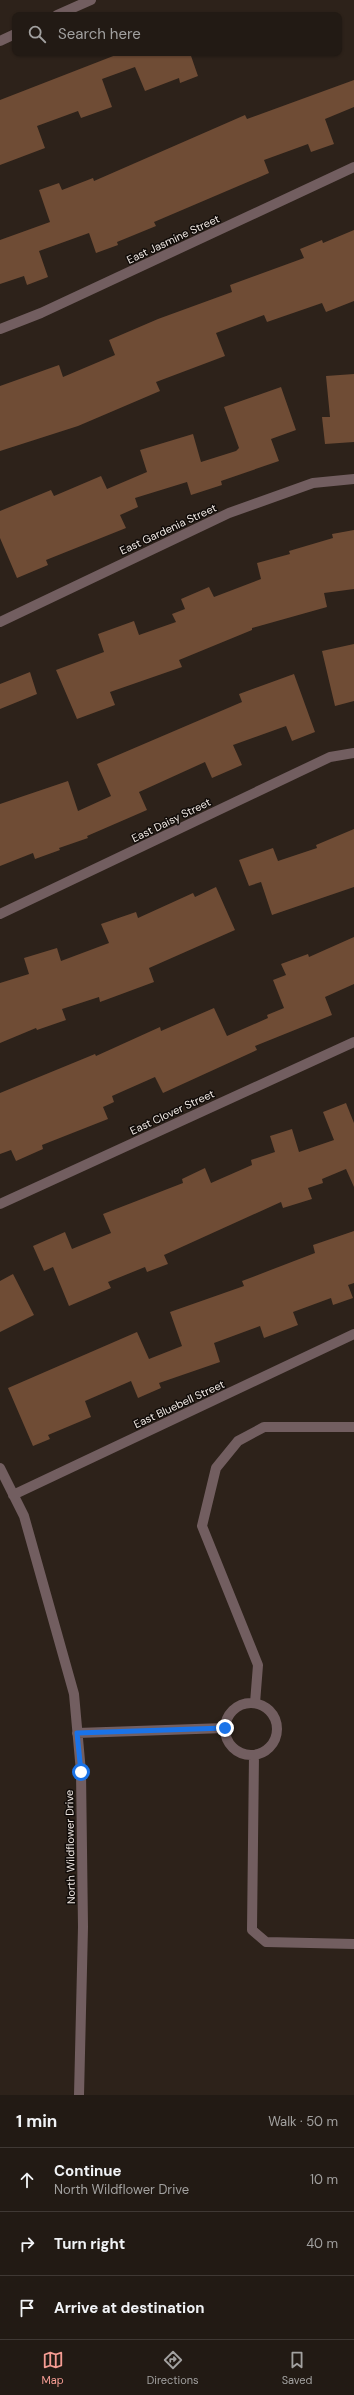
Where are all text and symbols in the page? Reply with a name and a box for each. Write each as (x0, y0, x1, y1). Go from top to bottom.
search box (12, 12, 342, 56)
icon: search (26, 23, 48, 45)
text: Search here (58, 24, 141, 44)
street label: East Jasmine Street (124, 211, 222, 267)
street label: East Gardenia Street (117, 500, 219, 558)
street label: East Daisy Street (129, 795, 213, 845)
street label: East Clover Street (128, 1086, 216, 1138)
street label: East Bluebell Street (131, 1377, 227, 1431)
route end (216, 1719, 234, 1737)
route start (72, 1763, 90, 1781)
street label: North Wildflower Drive (62, 1790, 78, 1904)
text: 1 min (16, 2110, 57, 2132)
text: Walk · 50 m (268, 2113, 338, 2130)
text: Continue (54, 2161, 122, 2181)
icon: ahead (16, 2169, 38, 2191)
text: 10 m (310, 2171, 338, 2188)
text: North Wildflower Drive (54, 2181, 189, 2198)
icon: right (16, 2233, 38, 2255)
text: Turn right (54, 2234, 125, 2254)
text: 40 m (306, 2235, 338, 2252)
icon: arrive (16, 2297, 38, 2319)
text: Arrive at destination (54, 2298, 205, 2318)
tab: Map (42, 2349, 64, 2387)
tab: Directions (147, 2349, 199, 2387)
tab: Saved (282, 2349, 312, 2387)

